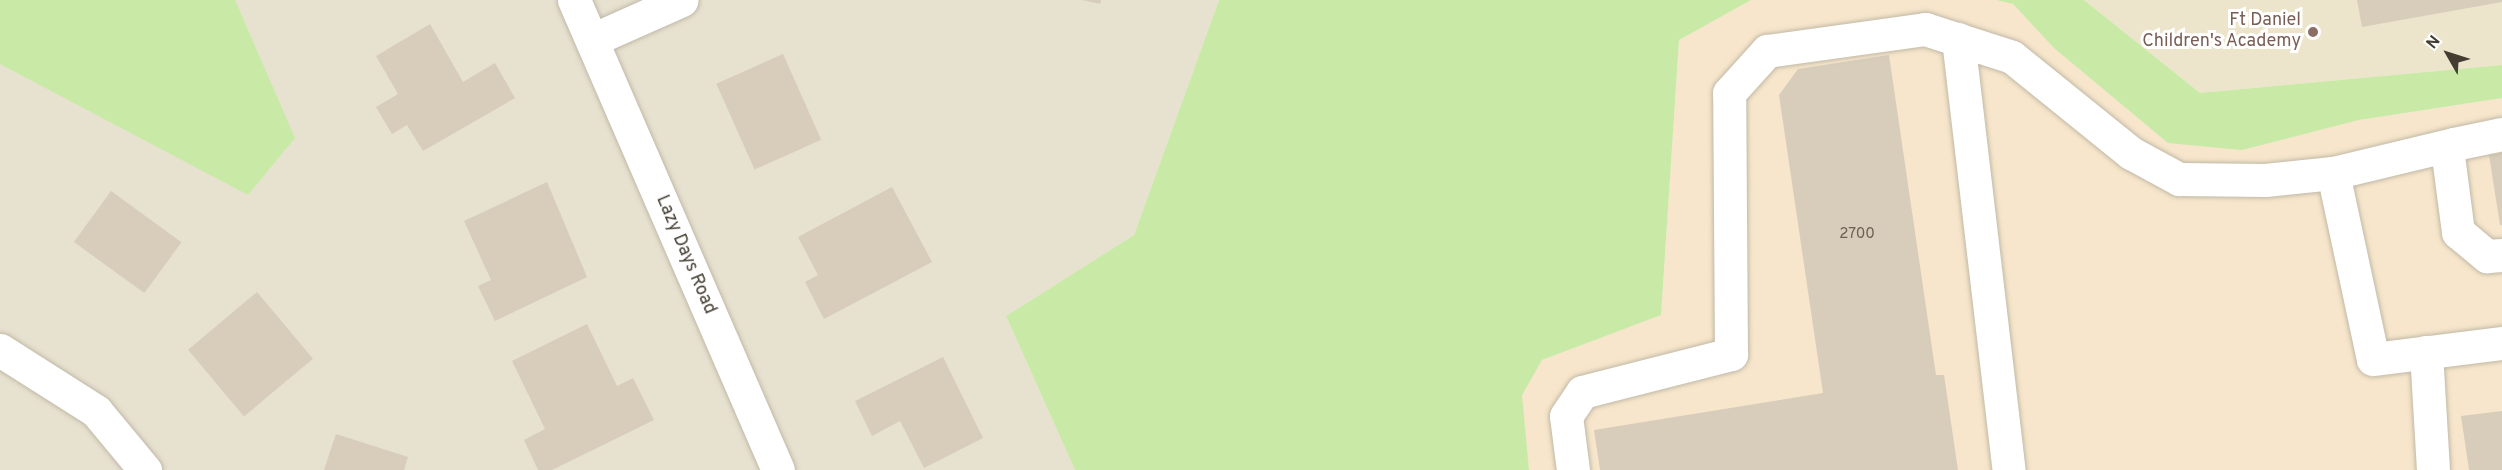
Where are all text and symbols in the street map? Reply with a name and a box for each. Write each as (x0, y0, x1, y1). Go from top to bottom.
place label: Ft Daniel Children's Academy (2141, 11, 2301, 54)
north arrow (2418, 24, 2478, 84)
marker: Ft Daniel Children's Academy (2306, 25, 2320, 39)
text: N (2423, 32, 2445, 53)
street label: Lazy Days Road (650, 192, 720, 318)
house number: 2700 (1839, 226, 1875, 244)

